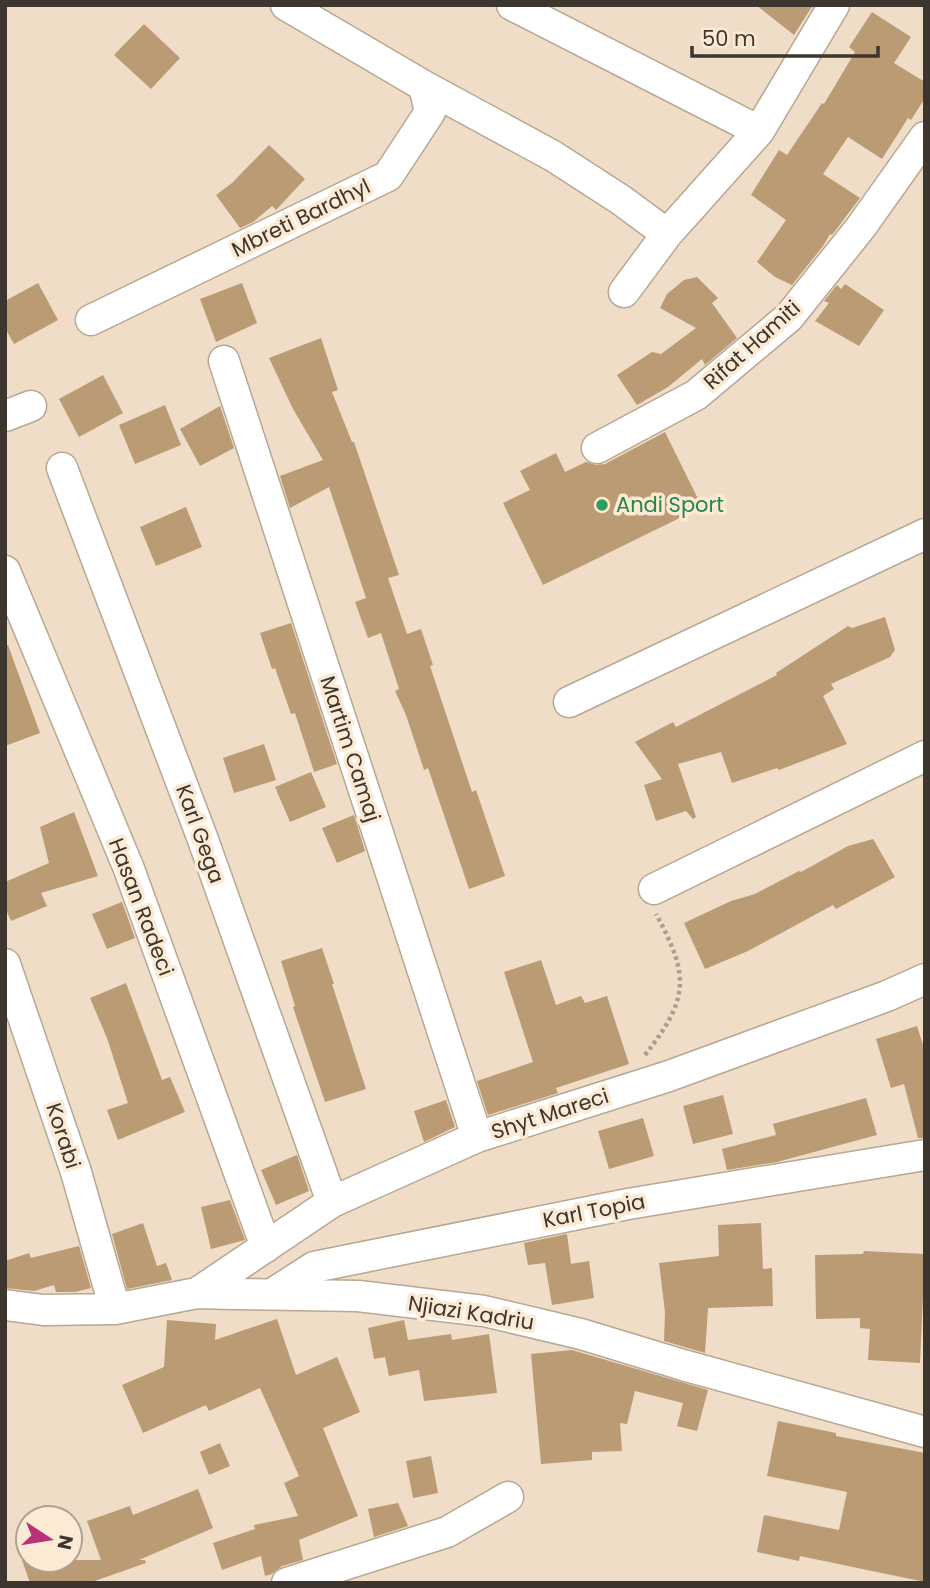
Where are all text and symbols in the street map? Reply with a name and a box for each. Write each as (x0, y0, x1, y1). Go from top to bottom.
scale bar (692, 14, 878, 58)
text: 50 m (702, 24, 756, 53)
street label: Mbreti Bardhyl (227, 171, 375, 264)
street label: Rifat Hamiti (697, 293, 806, 396)
place label: Andi Sport (616, 490, 724, 519)
marker: Andi Sport (594, 497, 610, 513)
street label: Martim Camaj (313, 672, 388, 825)
street label: Karl Gega (169, 780, 232, 887)
street label: Hasan Radeci (102, 834, 181, 980)
street label: Shyt Mareci (487, 1081, 612, 1146)
street label: Korabi (39, 1099, 88, 1172)
street label: Karl Topia (540, 1186, 648, 1235)
street label: Njiazi Kadriu (406, 1288, 536, 1337)
north arrow (14, 1504, 84, 1574)
text: N (50, 1533, 80, 1552)

